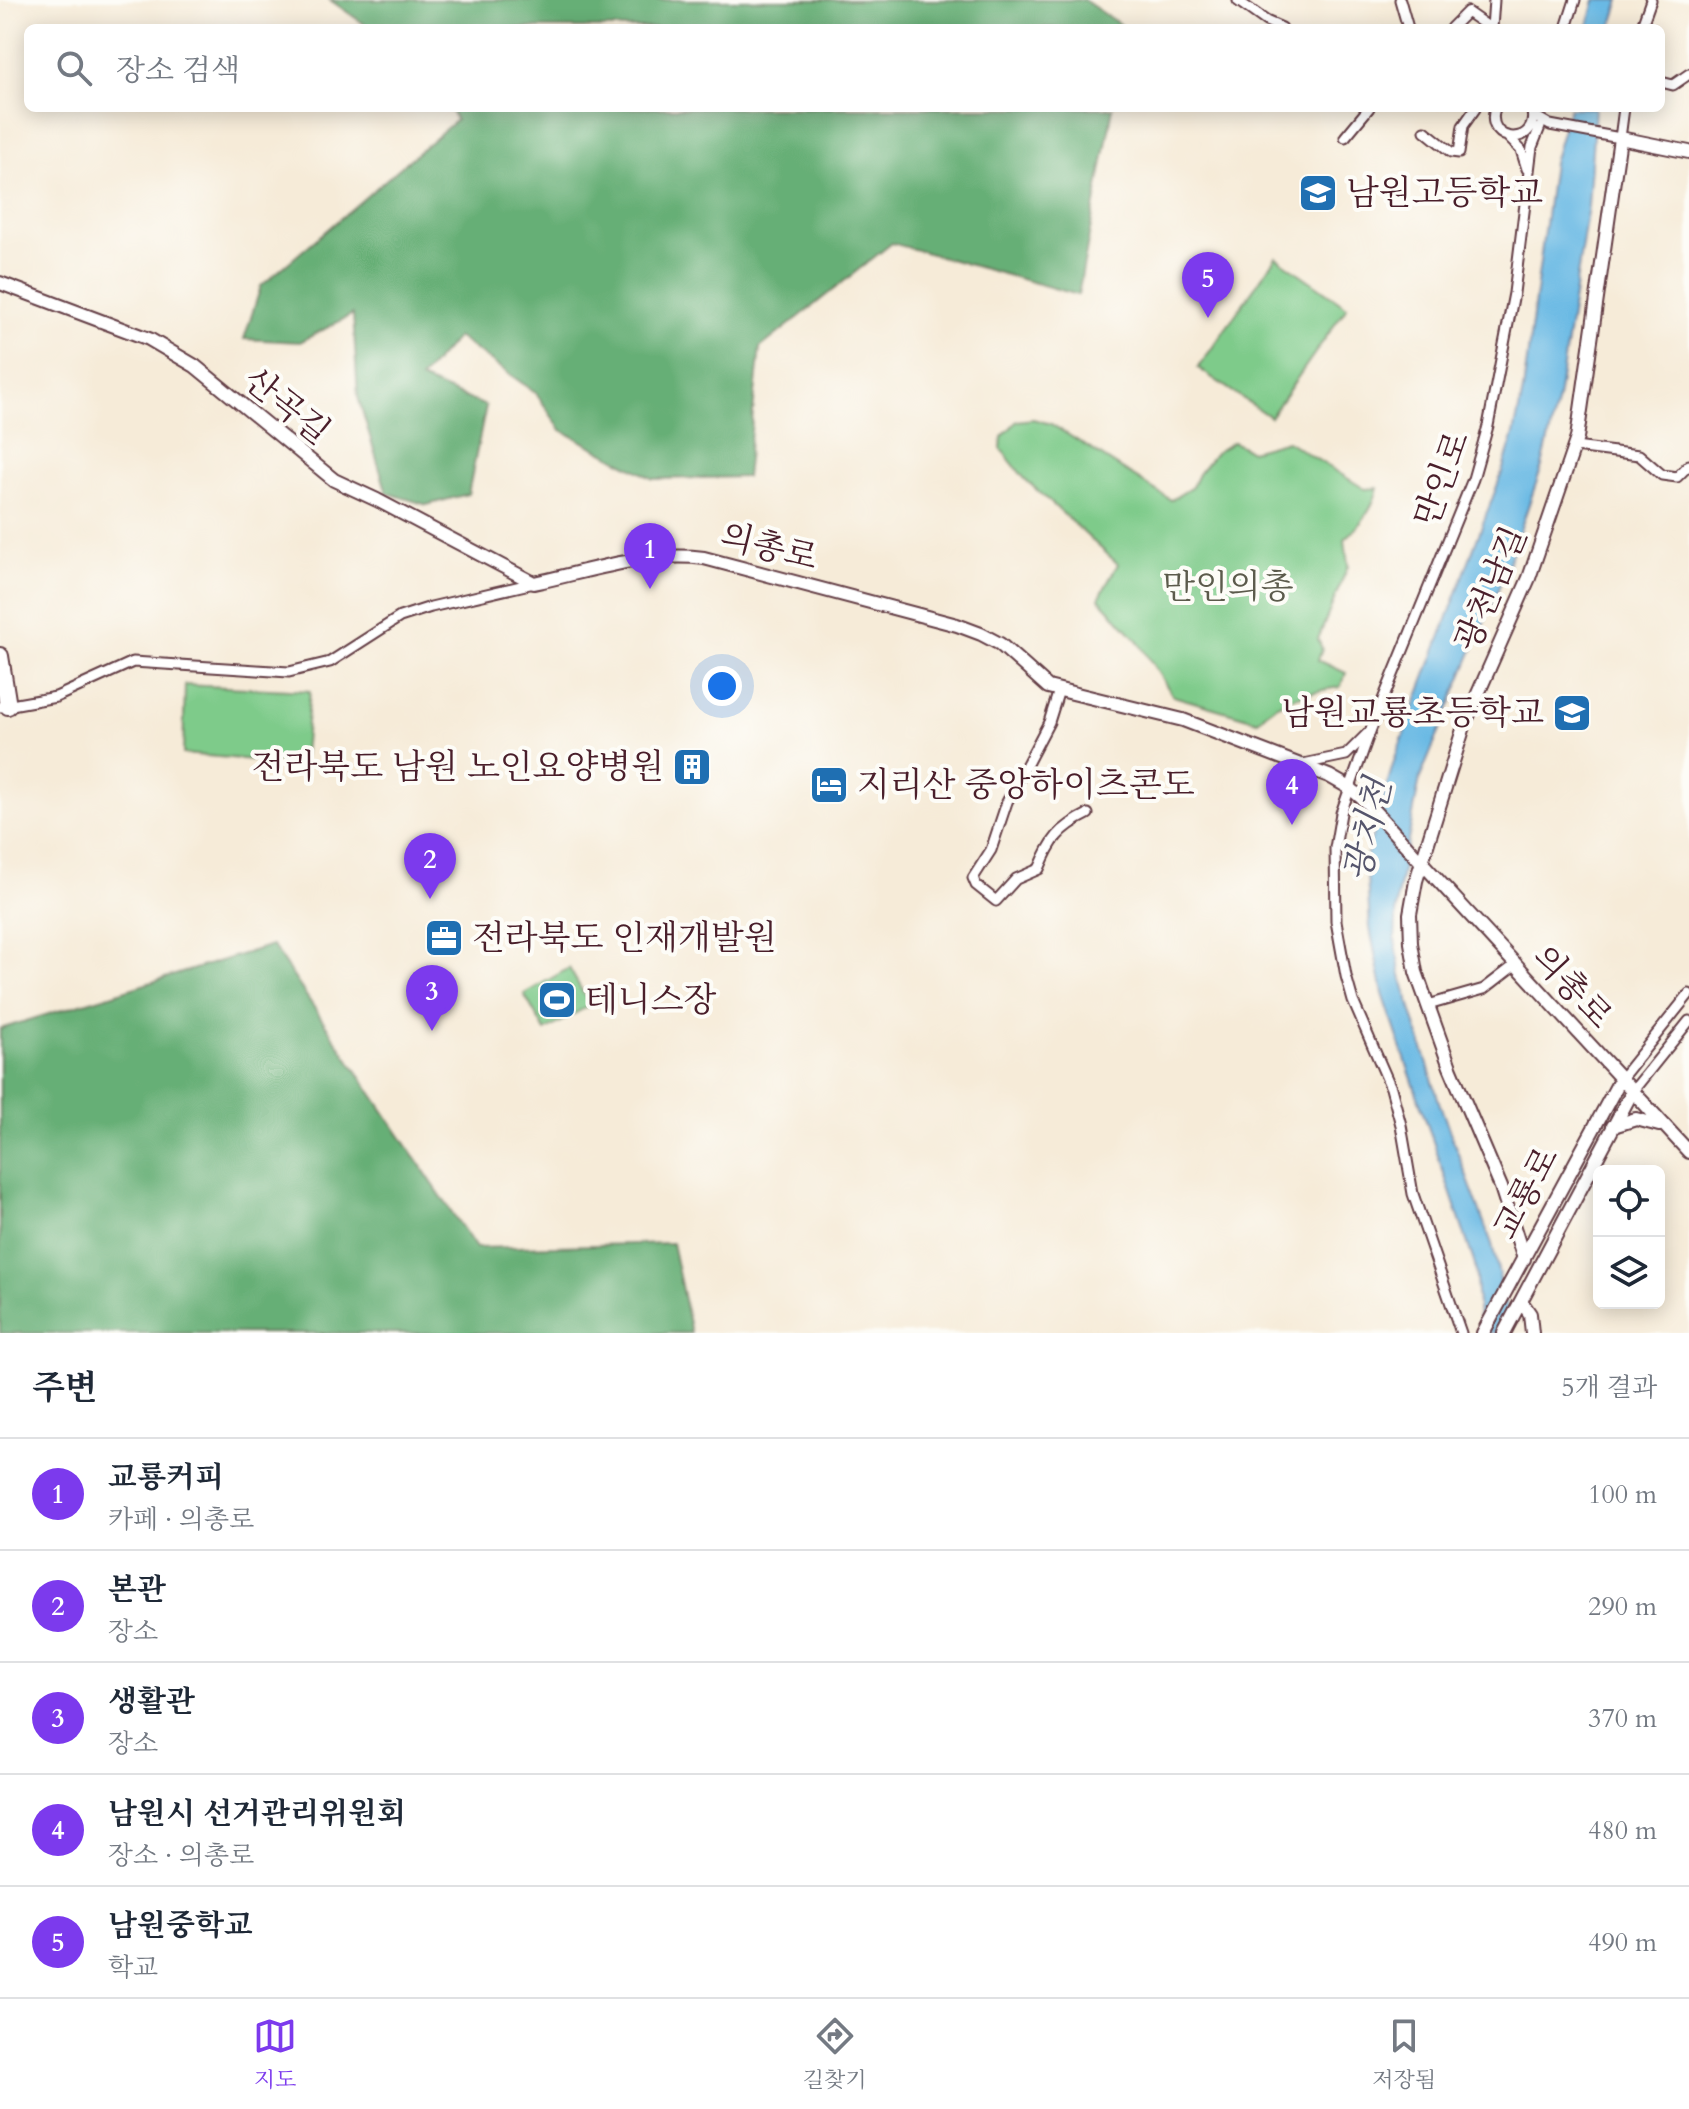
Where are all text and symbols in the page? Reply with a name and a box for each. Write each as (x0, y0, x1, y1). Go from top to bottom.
search box (24, 24, 1665, 112)
icon: search (52, 46, 96, 90)
text: 장소 검색 (116, 50, 240, 91)
place label: 남원고등학교 (1346, 170, 1543, 216)
school or university icon: 남원고등학교 (1297, 172, 1339, 214)
pin: 5 (1182, 252, 1234, 318)
street label: 산곡길 (234, 357, 340, 455)
street label: 만인로 (1404, 425, 1481, 533)
street label: 의총로 (716, 513, 823, 581)
street label: 광천남길 (1444, 520, 1538, 658)
pin: 1 (624, 523, 676, 589)
park label: 만인의총 (1162, 564, 1294, 610)
your location (702, 666, 742, 706)
place label: 남원교룡초등학교 (1281, 690, 1544, 736)
school or university icon: 남원교룡초등학교 (1551, 692, 1593, 734)
place label: 전라북도 남원 노인요양병원 (252, 744, 664, 790)
building icon: 전라북도 남원 노인요양병원 (671, 746, 713, 788)
pin: 4 (1266, 759, 1318, 825)
place label: 지리산 중앙하이츠콘도 (857, 762, 1195, 808)
hotel icon: 지리산 중앙하이츠콘도 (808, 764, 850, 806)
water label: 광치천 (1332, 771, 1404, 886)
pin: 2 (404, 833, 456, 899)
place label: 전라북도 인재개발원 (472, 915, 777, 961)
office icon: 전라북도 인재개발원 (423, 917, 465, 959)
street label: 의총로 (1522, 935, 1623, 1039)
pin: 3 (406, 965, 458, 1031)
place label: 테니스장 (585, 977, 717, 1023)
sports icon: 테니스장 (536, 979, 578, 1021)
street label: 교룡로 (1483, 1139, 1570, 1247)
map controls (1593, 1165, 1665, 1309)
button: locate (1593, 1165, 1665, 1237)
button: layers (1593, 1237, 1665, 1309)
text: 주변 (32, 1365, 98, 1411)
text: 5개 결과 (1561, 1370, 1657, 1405)
text: 교룡커피 (108, 1457, 224, 1498)
text: 1 (51, 1477, 65, 1512)
text: 100 m (1588, 1477, 1657, 1512)
text: 카페 · 의총로 (108, 1502, 254, 1537)
text: 본관 (108, 1569, 166, 1610)
text: 2 (51, 1589, 65, 1624)
text: 290 m (1588, 1589, 1657, 1624)
text: 장소 (108, 1614, 158, 1649)
text: 생활관 (108, 1681, 195, 1722)
text: 3 (51, 1701, 65, 1736)
text: 370 m (1588, 1701, 1657, 1736)
text: 장소 (108, 1726, 158, 1761)
text: 남원시 선거관리위원회 (108, 1793, 406, 1834)
text: 4 (51, 1813, 65, 1848)
text: 480 m (1588, 1813, 1657, 1848)
text: 장소 · 의총로 (108, 1838, 254, 1873)
text: 남원중학교 (108, 1905, 253, 1946)
text: 5 (51, 1925, 65, 1960)
text: 490 m (1588, 1925, 1657, 1960)
text: 학교 (108, 1950, 158, 1985)
tab: 지도 (253, 2014, 297, 2095)
tab: 길찾기 (803, 2014, 866, 2095)
tab: 저장됨 (1372, 2014, 1436, 2095)

